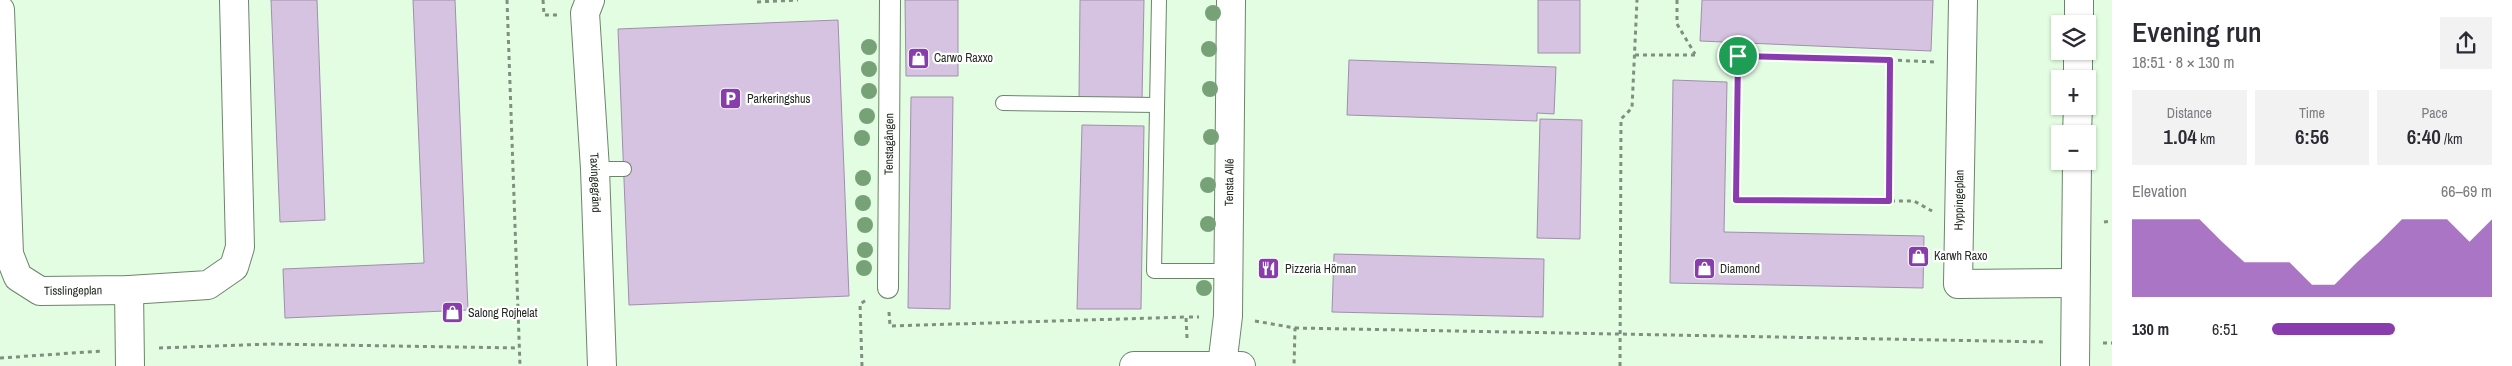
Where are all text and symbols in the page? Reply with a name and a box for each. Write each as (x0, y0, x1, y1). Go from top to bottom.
text: Evening run (2132, 13, 2262, 51)
map controls (2051, 15, 2096, 170)
button: layers (2051, 15, 2096, 60)
button: share (2440, 17, 2492, 69)
pin (1717, 35, 1759, 77)
icon: arrive (1724, 42, 1752, 70)
shop icon: Carwo Raxxo (906, 46, 930, 70)
place label: Carwo Raxxo (934, 50, 993, 66)
text: 18:51 · 8 × 130 m (2132, 51, 2235, 73)
button: + (2051, 70, 2096, 115)
parking icon: Parkeringshus (719, 87, 743, 111)
place label: Parkeringshus (747, 91, 811, 107)
text: Distance (2167, 104, 2212, 122)
text: Time (2299, 104, 2325, 122)
text: Pace (2422, 104, 2448, 122)
street label: Tenstagången (881, 113, 897, 175)
text: 1.04 (2163, 122, 2197, 151)
text: 6:56 (2295, 122, 2329, 151)
text: 6:40 (2407, 122, 2441, 151)
button: − (2051, 125, 2096, 170)
text: km (2197, 130, 2215, 148)
text: /km (2441, 130, 2463, 148)
street label: Taxingegränd (586, 152, 605, 213)
street label: Tensta Allé (1221, 158, 1237, 206)
street label: Hyppingeplan (1950, 169, 1968, 231)
text: Elevation (2132, 180, 2187, 202)
text: 66–69 m (2441, 180, 2492, 202)
shop icon: Karwh Raxo (1906, 244, 1930, 268)
place label: Karwh Raxo (1934, 248, 1988, 264)
restaurant icon: Pizzeria Hörnan (1257, 257, 1281, 281)
shop icon: Diamond (1692, 257, 1716, 281)
place label: Pizzeria Hörnan (1285, 261, 1356, 277)
place label: Diamond (1720, 261, 1760, 277)
street label: Tisslingeplan (44, 282, 102, 299)
shop icon: Salong Rojhelat (440, 301, 464, 325)
place label: Salong Rojhelat (468, 305, 538, 321)
text: 130 m (2132, 318, 2169, 340)
text: 6:51 (2212, 318, 2238, 340)

